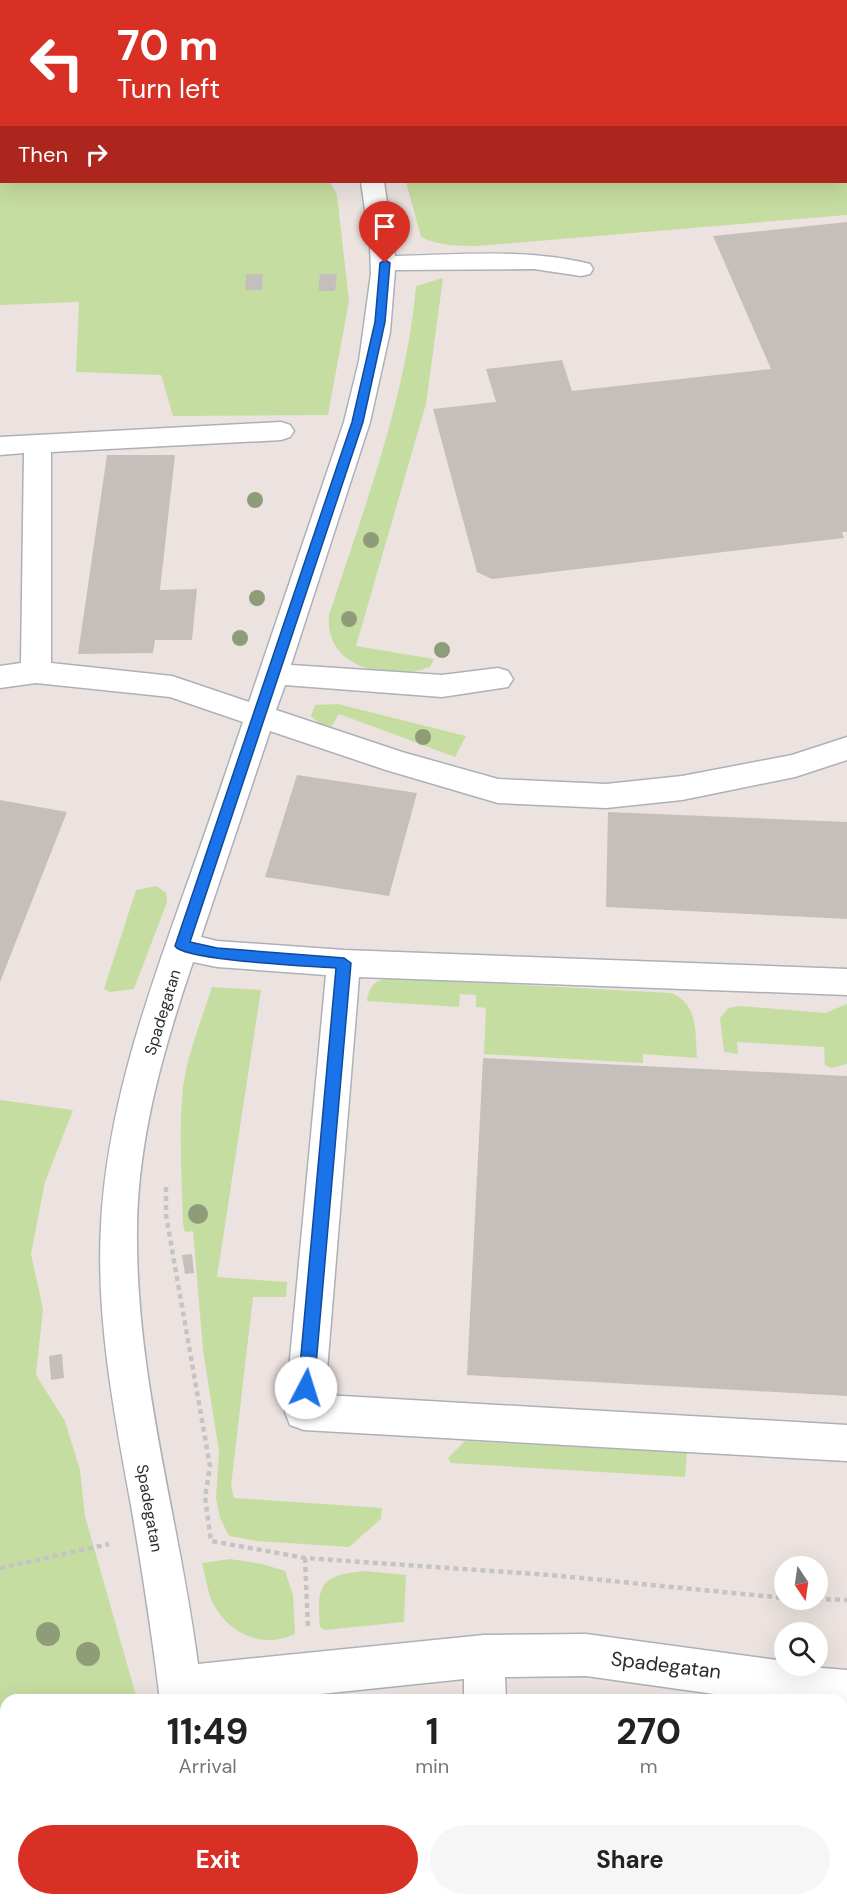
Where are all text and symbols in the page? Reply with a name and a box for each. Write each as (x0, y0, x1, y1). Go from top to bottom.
text: 70 m (117, 18, 218, 73)
icon: left (18, 24, 96, 102)
text: Turn left (117, 71, 220, 106)
icon: right (80, 138, 113, 171)
text: Then (18, 140, 68, 169)
pin (359, 201, 410, 263)
icon: arrive (368, 210, 401, 243)
street label: Spadegatan (139, 967, 185, 1058)
position arrow (274, 1356, 338, 1420)
street label: Spadegatan (131, 1463, 168, 1554)
north arrow (774, 1556, 828, 1610)
map controls (774, 1556, 828, 1676)
button: search (774, 1622, 828, 1676)
street label: Spadegatan (609, 1645, 723, 1685)
text: 11:49 (167, 1708, 248, 1755)
text: 1 (426, 1708, 439, 1755)
text: 270 (616, 1708, 681, 1755)
text: Arrival (178, 1753, 237, 1779)
text: min (415, 1753, 449, 1779)
text: m (640, 1753, 658, 1779)
button: Exit (18, 1825, 418, 1894)
button: Share (430, 1825, 830, 1894)

